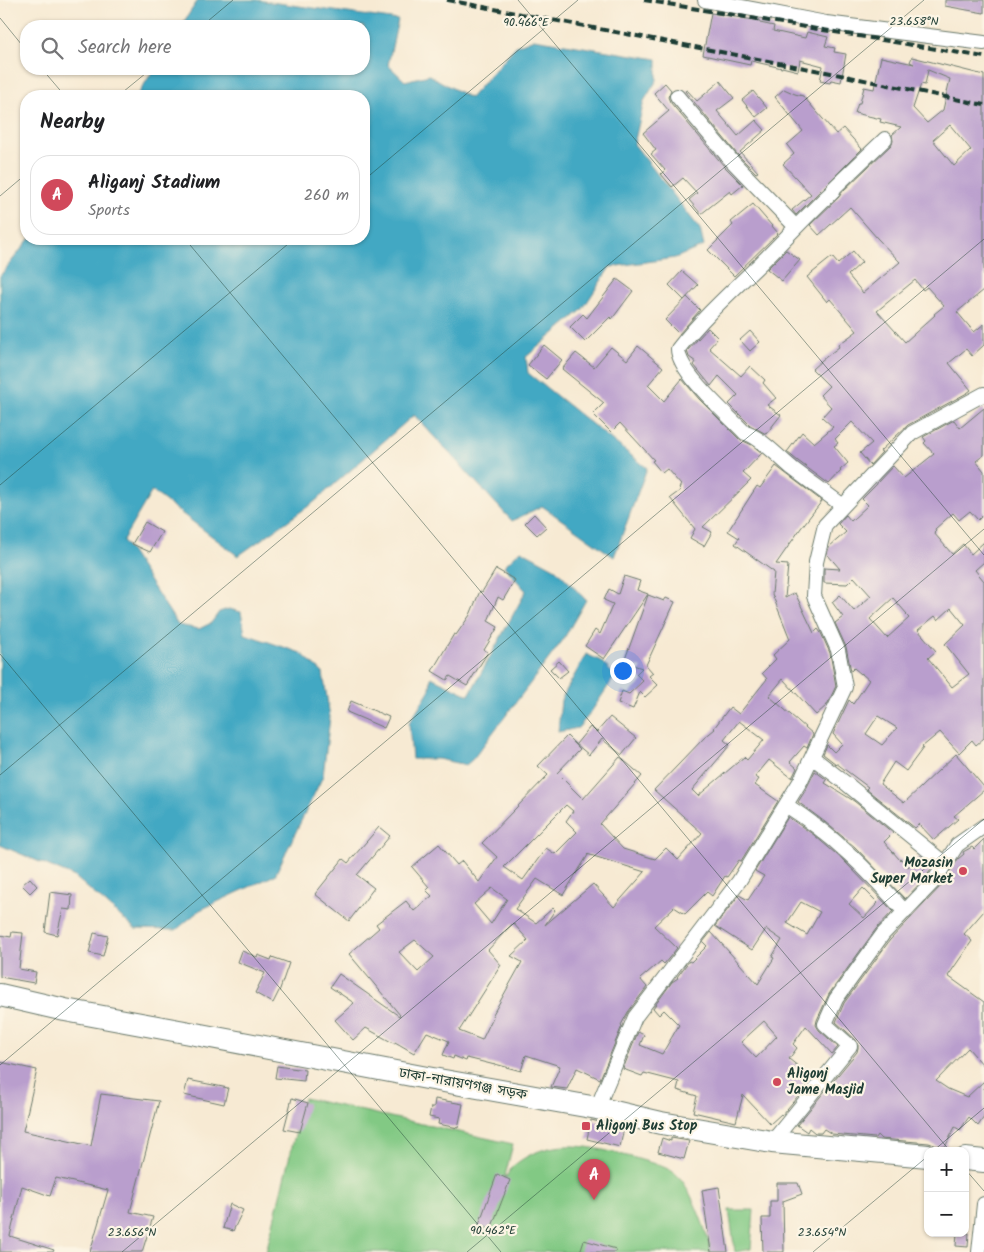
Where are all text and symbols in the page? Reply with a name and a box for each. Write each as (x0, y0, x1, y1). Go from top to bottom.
text: 23.658°N (889, 12, 939, 31)
text: 90.466°E (503, 13, 550, 32)
search box (20, 20, 370, 75)
text: Search here (78, 33, 172, 63)
icon: search (38, 34, 66, 62)
text: Nearby (40, 106, 105, 139)
text: Aliganj Stadium (88, 168, 220, 198)
text: A (52, 183, 62, 208)
text: 260 m (304, 183, 349, 208)
text: Sports (88, 198, 130, 223)
your location (610, 658, 636, 684)
place label: Mozasin Super Market (871, 852, 954, 890)
marker: Mozasin Super Market (957, 865, 969, 877)
street label: ঢাকা-নারায়ণগঞ্জ সড়ক (396, 1062, 530, 1106)
place label: Aligonj Jame Masjid (787, 1063, 864, 1101)
marker: Aligonj Jame Masjid (771, 1076, 783, 1088)
place label: Aligonj Bus Stop (596, 1115, 698, 1137)
marker: Aligonj Bus Stop (580, 1120, 592, 1132)
map controls (924, 1147, 969, 1237)
button: + (924, 1147, 969, 1192)
pin: A (578, 1159, 610, 1200)
button: − (924, 1192, 969, 1237)
text: 90.462°E (470, 1221, 517, 1240)
text: 23.656°N (108, 1223, 156, 1242)
text: 23.654°N (798, 1223, 846, 1242)

